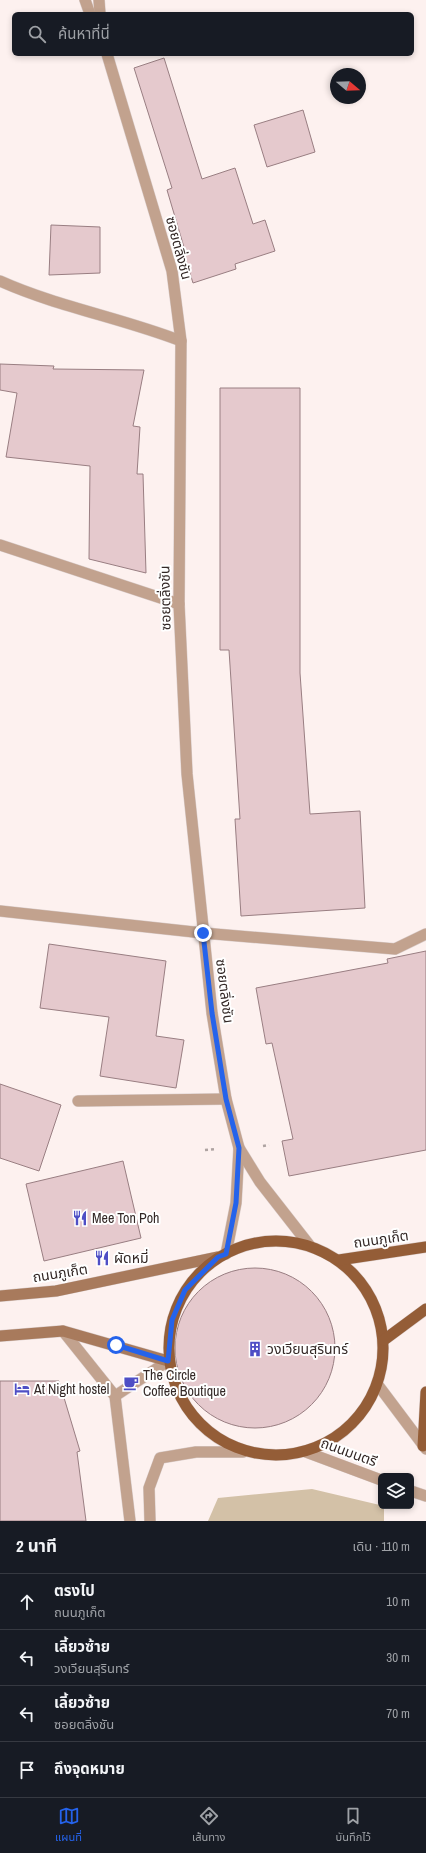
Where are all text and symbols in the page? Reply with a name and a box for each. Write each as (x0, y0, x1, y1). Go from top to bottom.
search box (12, 12, 414, 56)
icon: search (26, 23, 48, 45)
text: ค้นหาที่นี่ (58, 23, 110, 44)
north arrow (330, 68, 366, 104)
street label: ซอยตลิ่งชัน (162, 214, 196, 282)
street label: ซอยตลิ่งชัน (155, 565, 175, 631)
route end (194, 924, 212, 942)
street label: ซอยตลิ่งชัน (212, 958, 238, 1024)
restaurant icon: Mee Ton Poh (71, 1209, 89, 1227)
place label: Mee Ton Poh (92, 1209, 159, 1227)
street label: ถนนภูเก็ต (352, 1226, 410, 1252)
place label: ผัดหมี่ (114, 1248, 149, 1267)
restaurant icon: ผัดหมี่ (93, 1249, 111, 1267)
street label: ถนนภูเก็ต (31, 1260, 89, 1286)
route start (107, 1336, 125, 1354)
building icon: วงเวียนสุรินทร์ (246, 1340, 264, 1358)
place label: วงเวียนสุรินทร์ (267, 1340, 349, 1358)
place label: The Circle Coffee Boutique (143, 1366, 226, 1400)
cafe icon: The Circle Coffee Boutique (122, 1374, 140, 1392)
hotel icon: At Night hostel (13, 1380, 31, 1398)
place label: At Night hostel (33, 1380, 109, 1398)
street label: ถนนมนตรี (318, 1434, 380, 1471)
map controls (378, 1473, 414, 1509)
button: layers (378, 1473, 414, 1509)
text: 2 นาที (16, 1534, 57, 1557)
text: เดิน · 110 m (353, 1538, 410, 1555)
text: ตรงไป (54, 1580, 95, 1601)
icon: ahead (16, 1591, 38, 1613)
text: 10 m (386, 1593, 410, 1610)
text: ถนนภูเก็ต (54, 1604, 106, 1621)
text: เลี้ยวซ้าย (54, 1636, 110, 1657)
icon: left (16, 1647, 38, 1669)
text: 30 m (386, 1649, 410, 1666)
text: วงเวียนสุรินทร์ (54, 1660, 129, 1677)
text: เลี้ยวซ้าย (54, 1692, 110, 1713)
icon: left (16, 1703, 38, 1725)
text: 70 m (386, 1705, 410, 1722)
text: ซอยตลิ่งชัน (54, 1716, 114, 1733)
text: ถึงจุดหมาย (54, 1758, 125, 1779)
icon: arrive (16, 1759, 38, 1781)
tab: แผนที่ (55, 1805, 82, 1846)
tab: เส้นทาง (192, 1805, 225, 1846)
tab: บันทึกไว้ (336, 1805, 371, 1846)

